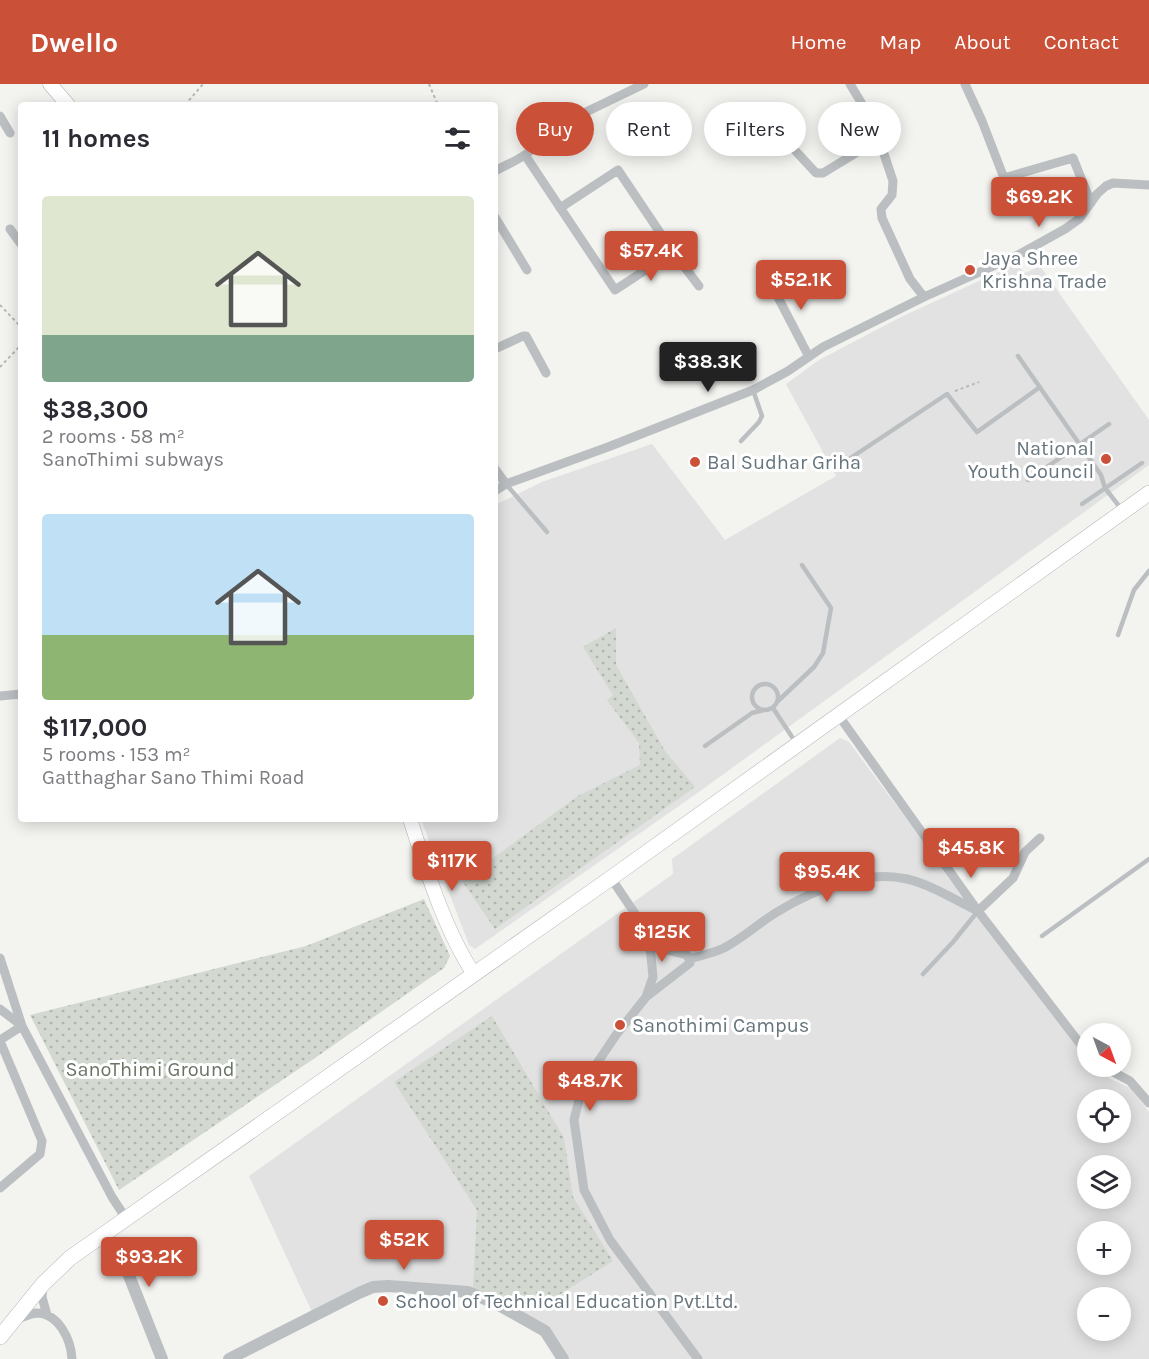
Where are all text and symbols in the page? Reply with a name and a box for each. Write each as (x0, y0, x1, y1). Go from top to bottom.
text: Dwello (30, 26, 118, 59)
text: Home (791, 30, 847, 54)
text: Map (880, 30, 921, 54)
text: About (954, 30, 1011, 54)
text: Contact (1044, 30, 1119, 54)
chip: Buy (516, 102, 594, 156)
chip: Rent (606, 102, 692, 156)
chip: Filters (704, 102, 806, 156)
chip: New (818, 102, 901, 156)
icon: filters (441, 122, 474, 155)
text: 11 homes (42, 123, 150, 154)
pin: $69.2K (990, 177, 1088, 228)
text: $69.2K (1005, 185, 1073, 208)
pin: $57.4K (602, 231, 700, 282)
icon: home (204, 235, 312, 343)
text: $57.4K (619, 239, 683, 262)
place label: Jaya Shree Krishna Trade (982, 247, 1107, 293)
pin: $52.1K (752, 260, 850, 311)
marker: Jaya Shree Krishna Trade (963, 263, 977, 277)
text: $52.1K (770, 268, 832, 291)
pin: $38.3K (659, 342, 757, 393)
text: $38.3K (674, 350, 742, 373)
text: $38,300 (42, 394, 149, 425)
text: 2 rooms · 58 m² (42, 425, 185, 448)
place label: National Youth Council (968, 437, 1094, 483)
text: SanoThimi subways (42, 448, 224, 471)
place label: Bal Sudhar Griha (707, 451, 861, 474)
marker: National Youth Council (1099, 452, 1113, 466)
marker: Bal Sudhar Griha (688, 455, 702, 469)
icon: home (204, 553, 312, 661)
text: $117,000 (42, 712, 147, 743)
text: 5 rooms · 153 m² (42, 743, 191, 766)
text: Gatthaghar Sano Thimi Road (42, 766, 305, 789)
pin: $45.8K (922, 828, 1020, 879)
text: $45.8K (937, 836, 1005, 859)
pin: $117K (410, 841, 494, 892)
text: $117K (426, 849, 478, 872)
pin: $95.4K (778, 852, 876, 903)
text: $95.4K (794, 860, 860, 883)
pin: $125K (620, 912, 704, 963)
text: $125K (633, 920, 691, 943)
place label: Sanothimi Campus (632, 1014, 809, 1037)
marker: Sanothimi Campus (613, 1018, 627, 1032)
north arrow (1077, 1023, 1131, 1077)
map controls (1077, 1023, 1131, 1341)
park label: SanoThimi Ground (65, 1058, 235, 1081)
pin: $48.7K (541, 1061, 639, 1112)
text: $48.7K (557, 1069, 623, 1092)
button: locate (1077, 1089, 1131, 1143)
button: layers (1077, 1155, 1131, 1209)
pin: $52K (368, 1220, 440, 1271)
button: + (1077, 1221, 1131, 1275)
text: $52K (379, 1228, 429, 1251)
pin: $93.2K (100, 1237, 198, 1288)
text: $93.2K (115, 1245, 183, 1268)
button: − (1077, 1287, 1131, 1341)
place label: School of Technical Education Pvt.Ltd. (395, 1290, 737, 1313)
marker: School of Technical Education Pvt.Ltd. (376, 1294, 390, 1308)

